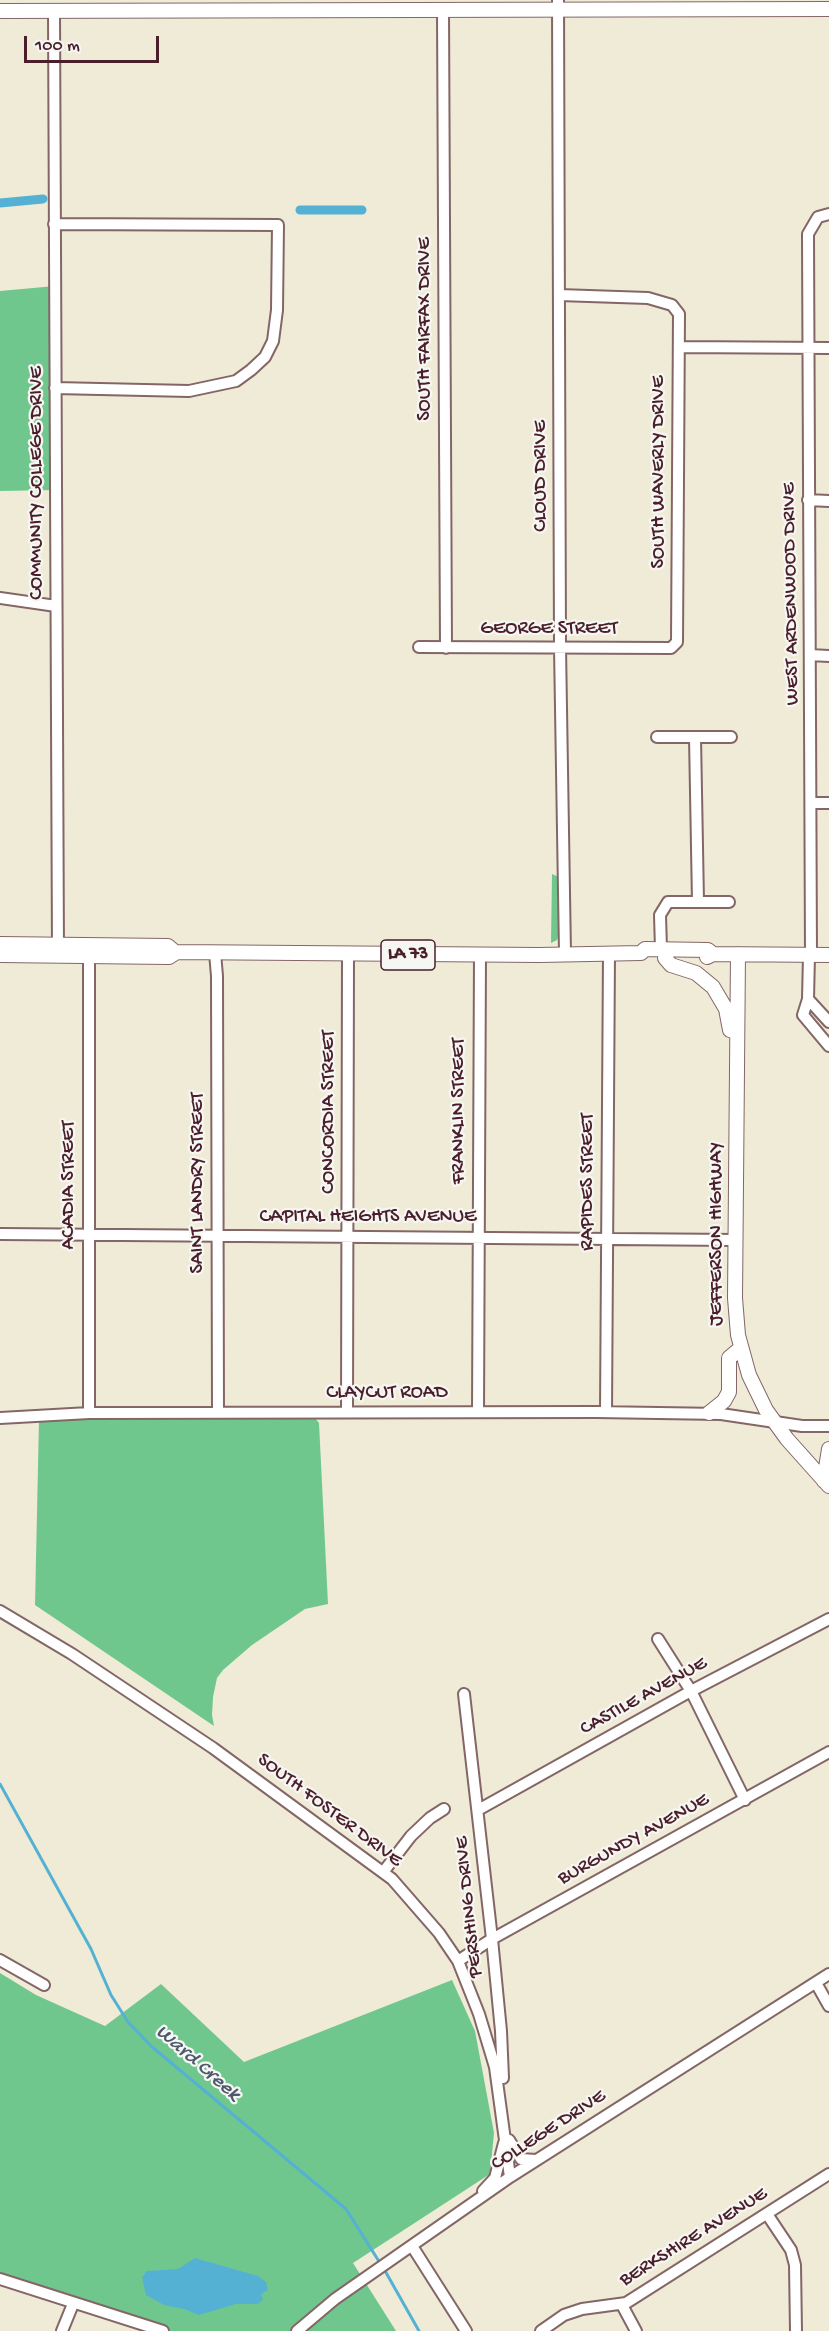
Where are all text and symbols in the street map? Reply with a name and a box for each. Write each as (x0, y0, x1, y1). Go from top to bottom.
scale bar (27, 24, 162, 62)
text: 100 m (35, 36, 80, 57)
street label: SOUTH FAIRFAX DRIVE (414, 237, 438, 421)
street label: COMMUNITY COLLEGE DRIVE (26, 366, 50, 600)
street label: SOUTH WAVERLY DRIVE (648, 376, 672, 568)
street label: CLOUD DRIVE (530, 420, 554, 532)
street label: WEST ARDENWOOD DRIVE (778, 482, 806, 706)
street label: GEORGE STREET (480, 618, 618, 642)
road number: LA 73 (381, 940, 435, 970)
street label: CONCORDIA STREET (318, 1030, 342, 1194)
street label: FRANKLIN STREET (448, 1038, 472, 1184)
street label: SAINT LANDRY STREET (187, 1092, 211, 1274)
street label: RAPIDES STREET (577, 1113, 601, 1251)
street label: ACADIA STREET (58, 1121, 82, 1249)
street label: JEFFERSON HIGHWAY (706, 1142, 730, 1326)
street label: CAPITAL HEIGHTS AVENUE (260, 1206, 476, 1230)
street label: CLAYCUT ROAD (326, 1382, 448, 1406)
street label: CASTILE AVENUE (576, 1652, 712, 1742)
street label: SOUTH FOSTER DRIVE (252, 1749, 406, 1873)
street label: BURGUNDY AVENUE (554, 1789, 714, 1891)
street label: PERSHING DRIVE (451, 1835, 489, 1979)
water label: Ward Creek (149, 2020, 245, 2108)
street label: COLLEGE DRIVE (487, 2085, 611, 2177)
street label: BERKSHIRE AVENUE (616, 2183, 772, 2293)

